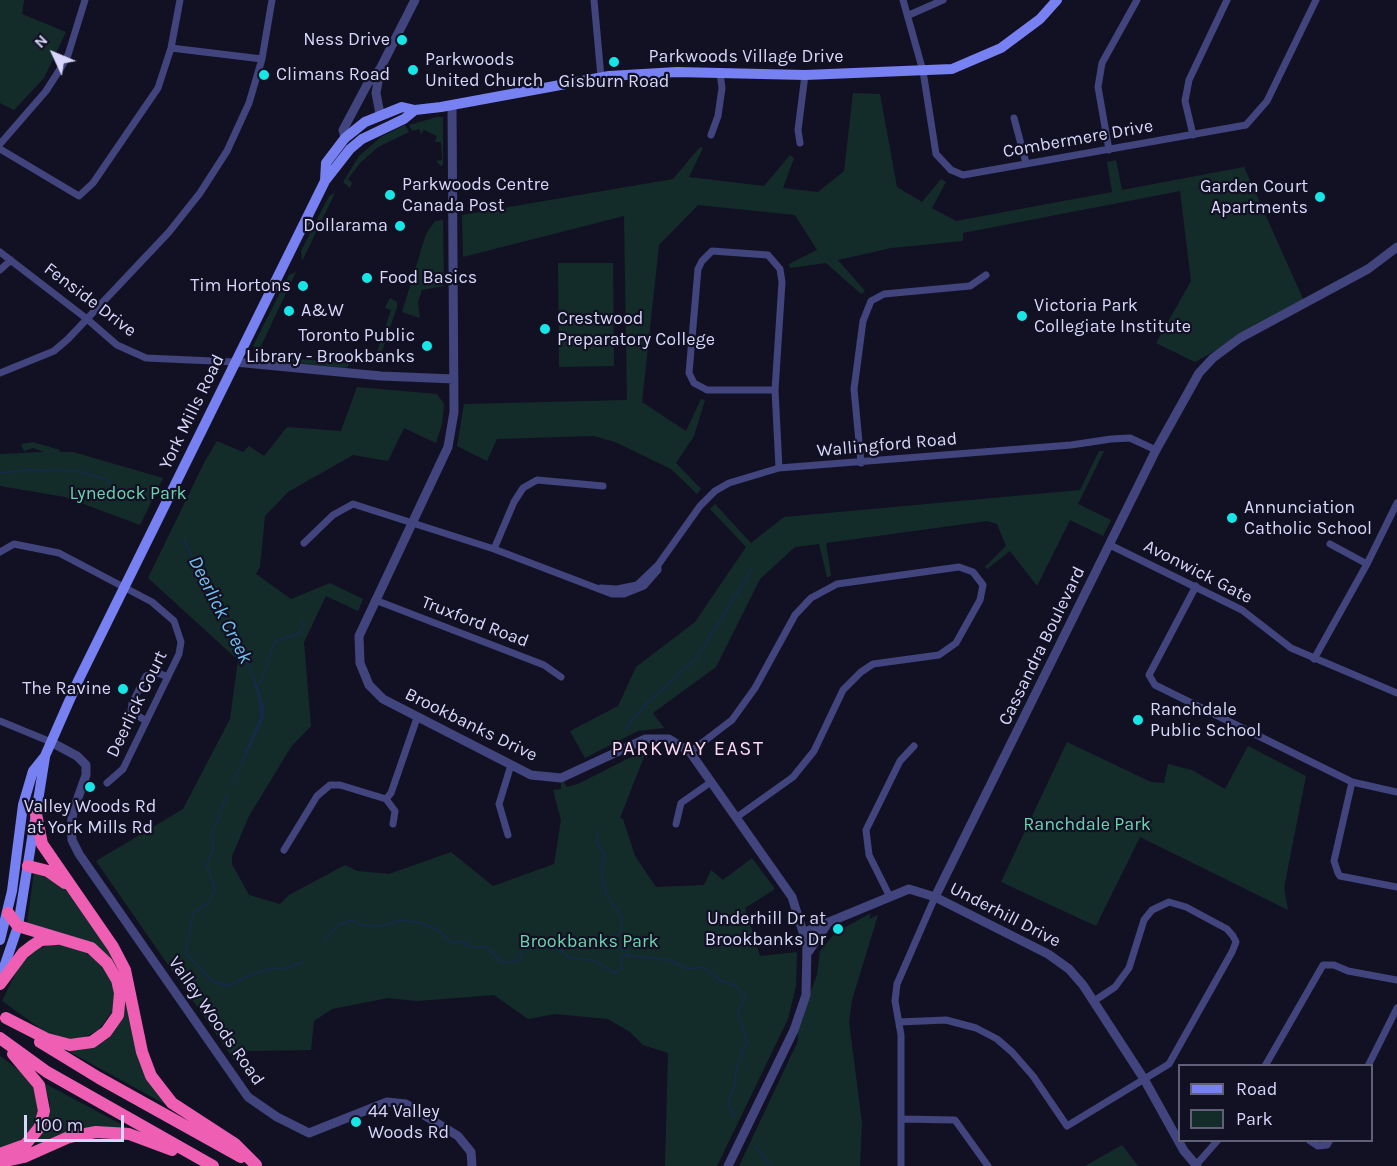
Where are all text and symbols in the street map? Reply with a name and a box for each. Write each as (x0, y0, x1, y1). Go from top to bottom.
north arrow (24, 24, 84, 84)
place label: Ness Drive (303, 29, 390, 51)
text: N (30, 30, 52, 52)
marker: Ness Drive (395, 33, 409, 47)
street label: Parkwoods Village Drive (649, 46, 843, 68)
place label: Parkwoods United Church (425, 49, 543, 92)
marker: Gisburn Road (607, 55, 621, 69)
marker: Parkwoods United Church (406, 63, 420, 77)
place label: Climans Road (276, 64, 390, 86)
marker: Climans Road (257, 68, 271, 82)
place label: Gisburn Road (558, 71, 670, 93)
street label: Combermere Drive (1001, 115, 1155, 163)
place label: Parkwoods Centre Canada Post (402, 174, 549, 216)
place label: Garden Court Apartments (1200, 176, 1308, 219)
marker: Parkwoods Centre Canada Post (383, 188, 397, 202)
marker: Garden Court Apartments (1313, 190, 1327, 204)
place label: Dollarama (303, 215, 388, 237)
marker: Dollarama (393, 219, 407, 233)
street label: Fenside Drive (40, 258, 140, 342)
place label: Food Basics (379, 267, 477, 289)
marker: Food Basics (360, 271, 374, 285)
place label: Tim Hortons (190, 275, 291, 297)
marker: Tim Hortons (296, 279, 310, 293)
place label: Victoria Park Collegiate Institute (1034, 295, 1191, 338)
place label: A&W (301, 300, 344, 322)
marker: A&W (282, 304, 296, 318)
place label: Crestwood Preparatory College (557, 308, 715, 350)
marker: Victoria Park Collegiate Institute (1015, 309, 1029, 323)
marker: Crestwood Preparatory College (538, 322, 552, 336)
place label: Toronto Public Library - Brookbanks (246, 325, 415, 368)
marker: Toronto Public Library - Brookbanks (420, 339, 434, 353)
street label: York Mills Road (155, 351, 229, 473)
street label: Wallingford Road (816, 428, 958, 462)
park label: Lynedock Park (69, 483, 187, 505)
place label: Annunciation Catholic School (1244, 497, 1372, 540)
marker: Annunciation Catholic School (1225, 511, 1239, 525)
street label: Avonwick Gate (1140, 535, 1256, 609)
water label: Deerlick Creek (183, 552, 257, 668)
street label: Cassandra Boulevard (994, 563, 1090, 729)
street label: Truxford Road (418, 592, 532, 652)
street label: Deerlick Court (102, 647, 172, 761)
place label: The Ravine (22, 678, 111, 700)
marker: The Ravine (116, 682, 130, 696)
street label: Brookbanks Drive (401, 684, 541, 766)
place label: Ranchdale Public School (1150, 699, 1261, 742)
marker: Ranchdale Public School (1131, 713, 1145, 727)
district label: PARKWAY EAST (612, 737, 764, 761)
marker: Valley Woods Rd at York Mills Rd (83, 780, 97, 794)
place label: Valley Woods Rd at York Mills Rd (24, 796, 156, 838)
park label: Ranchdale Park (1023, 814, 1151, 836)
street label: Underhill Drive (946, 878, 1064, 952)
place label: Underhill Dr at Brookbanks Dr (705, 908, 826, 950)
marker: Underhill Dr at Brookbanks Dr (831, 922, 845, 936)
park label: Brookbanks Park (519, 931, 659, 953)
street label: Valley Woods Road (163, 952, 269, 1090)
legend (1178, 1064, 1373, 1142)
text: Road (1236, 1078, 1277, 1100)
place label: 44 Valley Woods Rd (368, 1101, 449, 1144)
scale bar (27, 1103, 128, 1141)
text: Park (1236, 1108, 1273, 1130)
text: 100 m (35, 1114, 83, 1136)
marker: 44 Valley Woods Rd (349, 1115, 363, 1129)

